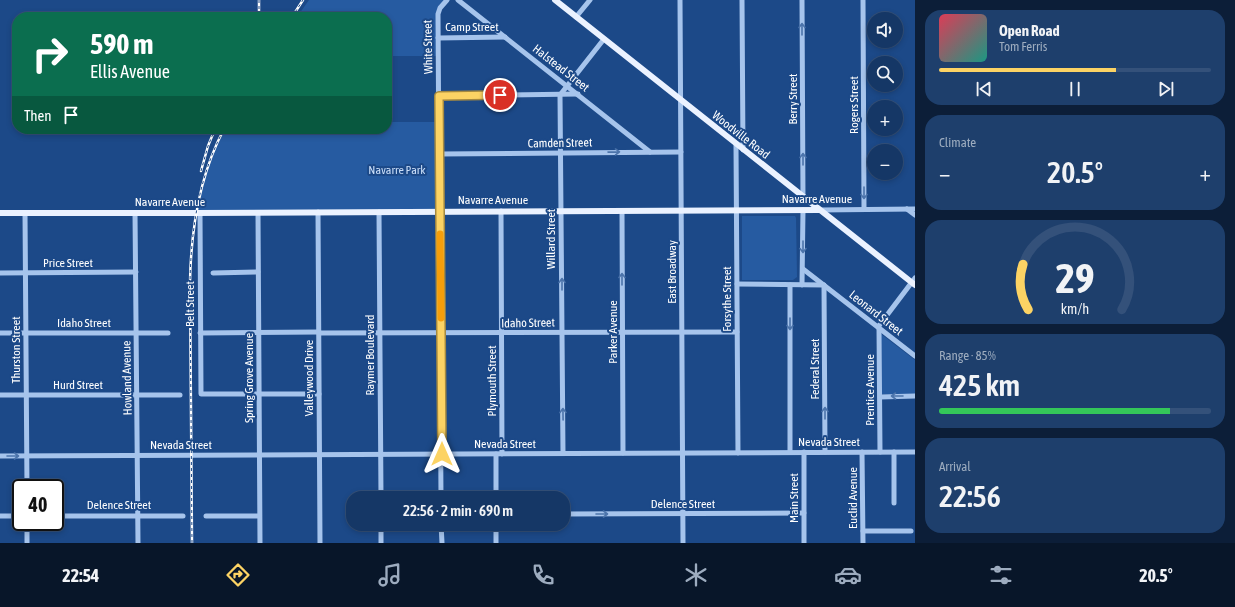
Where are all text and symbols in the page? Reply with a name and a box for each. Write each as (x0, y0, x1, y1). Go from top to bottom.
map controls (867, 12, 903, 180)
button: sound (867, 12, 903, 48)
street label: White Street (421, 19, 435, 74)
street label: Camp Street (445, 20, 499, 34)
text: Open Road (999, 22, 1060, 39)
one-way arrow (798, 23, 806, 36)
icon: right (24, 28, 76, 80)
text: 590 m (90, 28, 153, 60)
text: Tom Ferris (999, 39, 1047, 54)
street label: Halstead Street (530, 42, 593, 95)
button: search (867, 56, 903, 92)
text: Ellis Avenue (90, 61, 170, 82)
street label: Berry Street (786, 73, 800, 125)
street label: Rogers Street (847, 76, 861, 134)
pin (483, 78, 517, 112)
icon: previous (973, 78, 995, 100)
icon: pause (1064, 78, 1086, 100)
icon: next (1155, 78, 1177, 100)
icon: arrive (489, 84, 511, 106)
button: + (867, 100, 903, 136)
icon: arrive (60, 104, 82, 126)
text: Then (24, 107, 52, 124)
street label: Woodville Road (709, 108, 773, 162)
street label: Camden Street (528, 135, 593, 151)
text: Climate (939, 135, 976, 150)
button: − (867, 144, 903, 180)
one-way arrow (607, 148, 620, 156)
one-way arrow (799, 153, 807, 166)
text: 20.5° (1047, 155, 1103, 189)
text: − (939, 160, 950, 186)
text: + (1200, 160, 1211, 186)
park label: Navarre Park (368, 163, 426, 177)
one-way arrow (860, 186, 868, 199)
street label: Navarre Avenue (782, 192, 852, 206)
street label: Navarre Avenue (458, 193, 528, 207)
street label: Navarre Avenue (135, 195, 205, 209)
street label: Willard Street (544, 208, 558, 269)
street label: East Broadway (665, 240, 679, 304)
one-way arrow (799, 240, 807, 253)
text: 29 (1055, 253, 1095, 301)
street label: Price Street (43, 256, 94, 270)
street label: Forsythe Street (720, 266, 734, 332)
one-way arrow (618, 273, 626, 286)
one-way arrow (558, 278, 566, 291)
street label: Belt Street (183, 281, 197, 327)
street label: Leonard Street (846, 288, 906, 339)
street label: Parker Avenue (606, 300, 620, 364)
text: km/h (1061, 300, 1089, 316)
street label: Raymer Boulevard (363, 315, 377, 395)
street label: Thurston Street (9, 316, 23, 384)
street label: Idaho Street (57, 316, 111, 330)
street label: Idaho Street (501, 316, 556, 330)
one-way arrow (786, 317, 794, 330)
street label: Spring Grove Avenue (242, 333, 256, 423)
street label: Federal Street (808, 338, 822, 400)
street label: Howland Avenue (119, 340, 135, 416)
street label: Valleywood Drive (302, 340, 316, 416)
street label: Plymouth Street (485, 345, 499, 417)
text: Range · 85% (939, 348, 996, 363)
street label: Prentice Avenue (863, 354, 877, 426)
text: 425 km (939, 368, 1020, 402)
street label: Hurd Street (53, 378, 104, 392)
one-way arrow (891, 392, 904, 400)
one-way arrow (821, 407, 829, 420)
one-way arrow (559, 408, 567, 421)
position arrow (421, 433, 463, 475)
street label: Nevada Street (798, 435, 861, 449)
street label: Nevada Street (474, 437, 537, 451)
street label: Nevada Street (150, 438, 213, 452)
one-way arrow (6, 452, 19, 460)
text: Arrival (939, 459, 971, 474)
street label: Euclid Avenue (846, 467, 860, 529)
street label: Main Street (787, 472, 801, 523)
speed limit sign: 40 (12, 479, 64, 531)
text: 22:56 (939, 479, 1001, 513)
street label: Delence Street (651, 497, 716, 511)
street label: Delence Street (87, 498, 152, 512)
text: 22:56 · 2 min · 690 m (403, 502, 513, 519)
one-way arrow (595, 510, 608, 518)
icon: directions (224, 561, 252, 589)
icon: music (376, 561, 404, 589)
icon: phone (529, 561, 557, 589)
icon: climate (682, 561, 710, 589)
icon: car (834, 561, 862, 589)
icon: filters (987, 561, 1015, 589)
text: 22:54 (62, 565, 99, 586)
text: 20.5° (1139, 565, 1173, 586)

